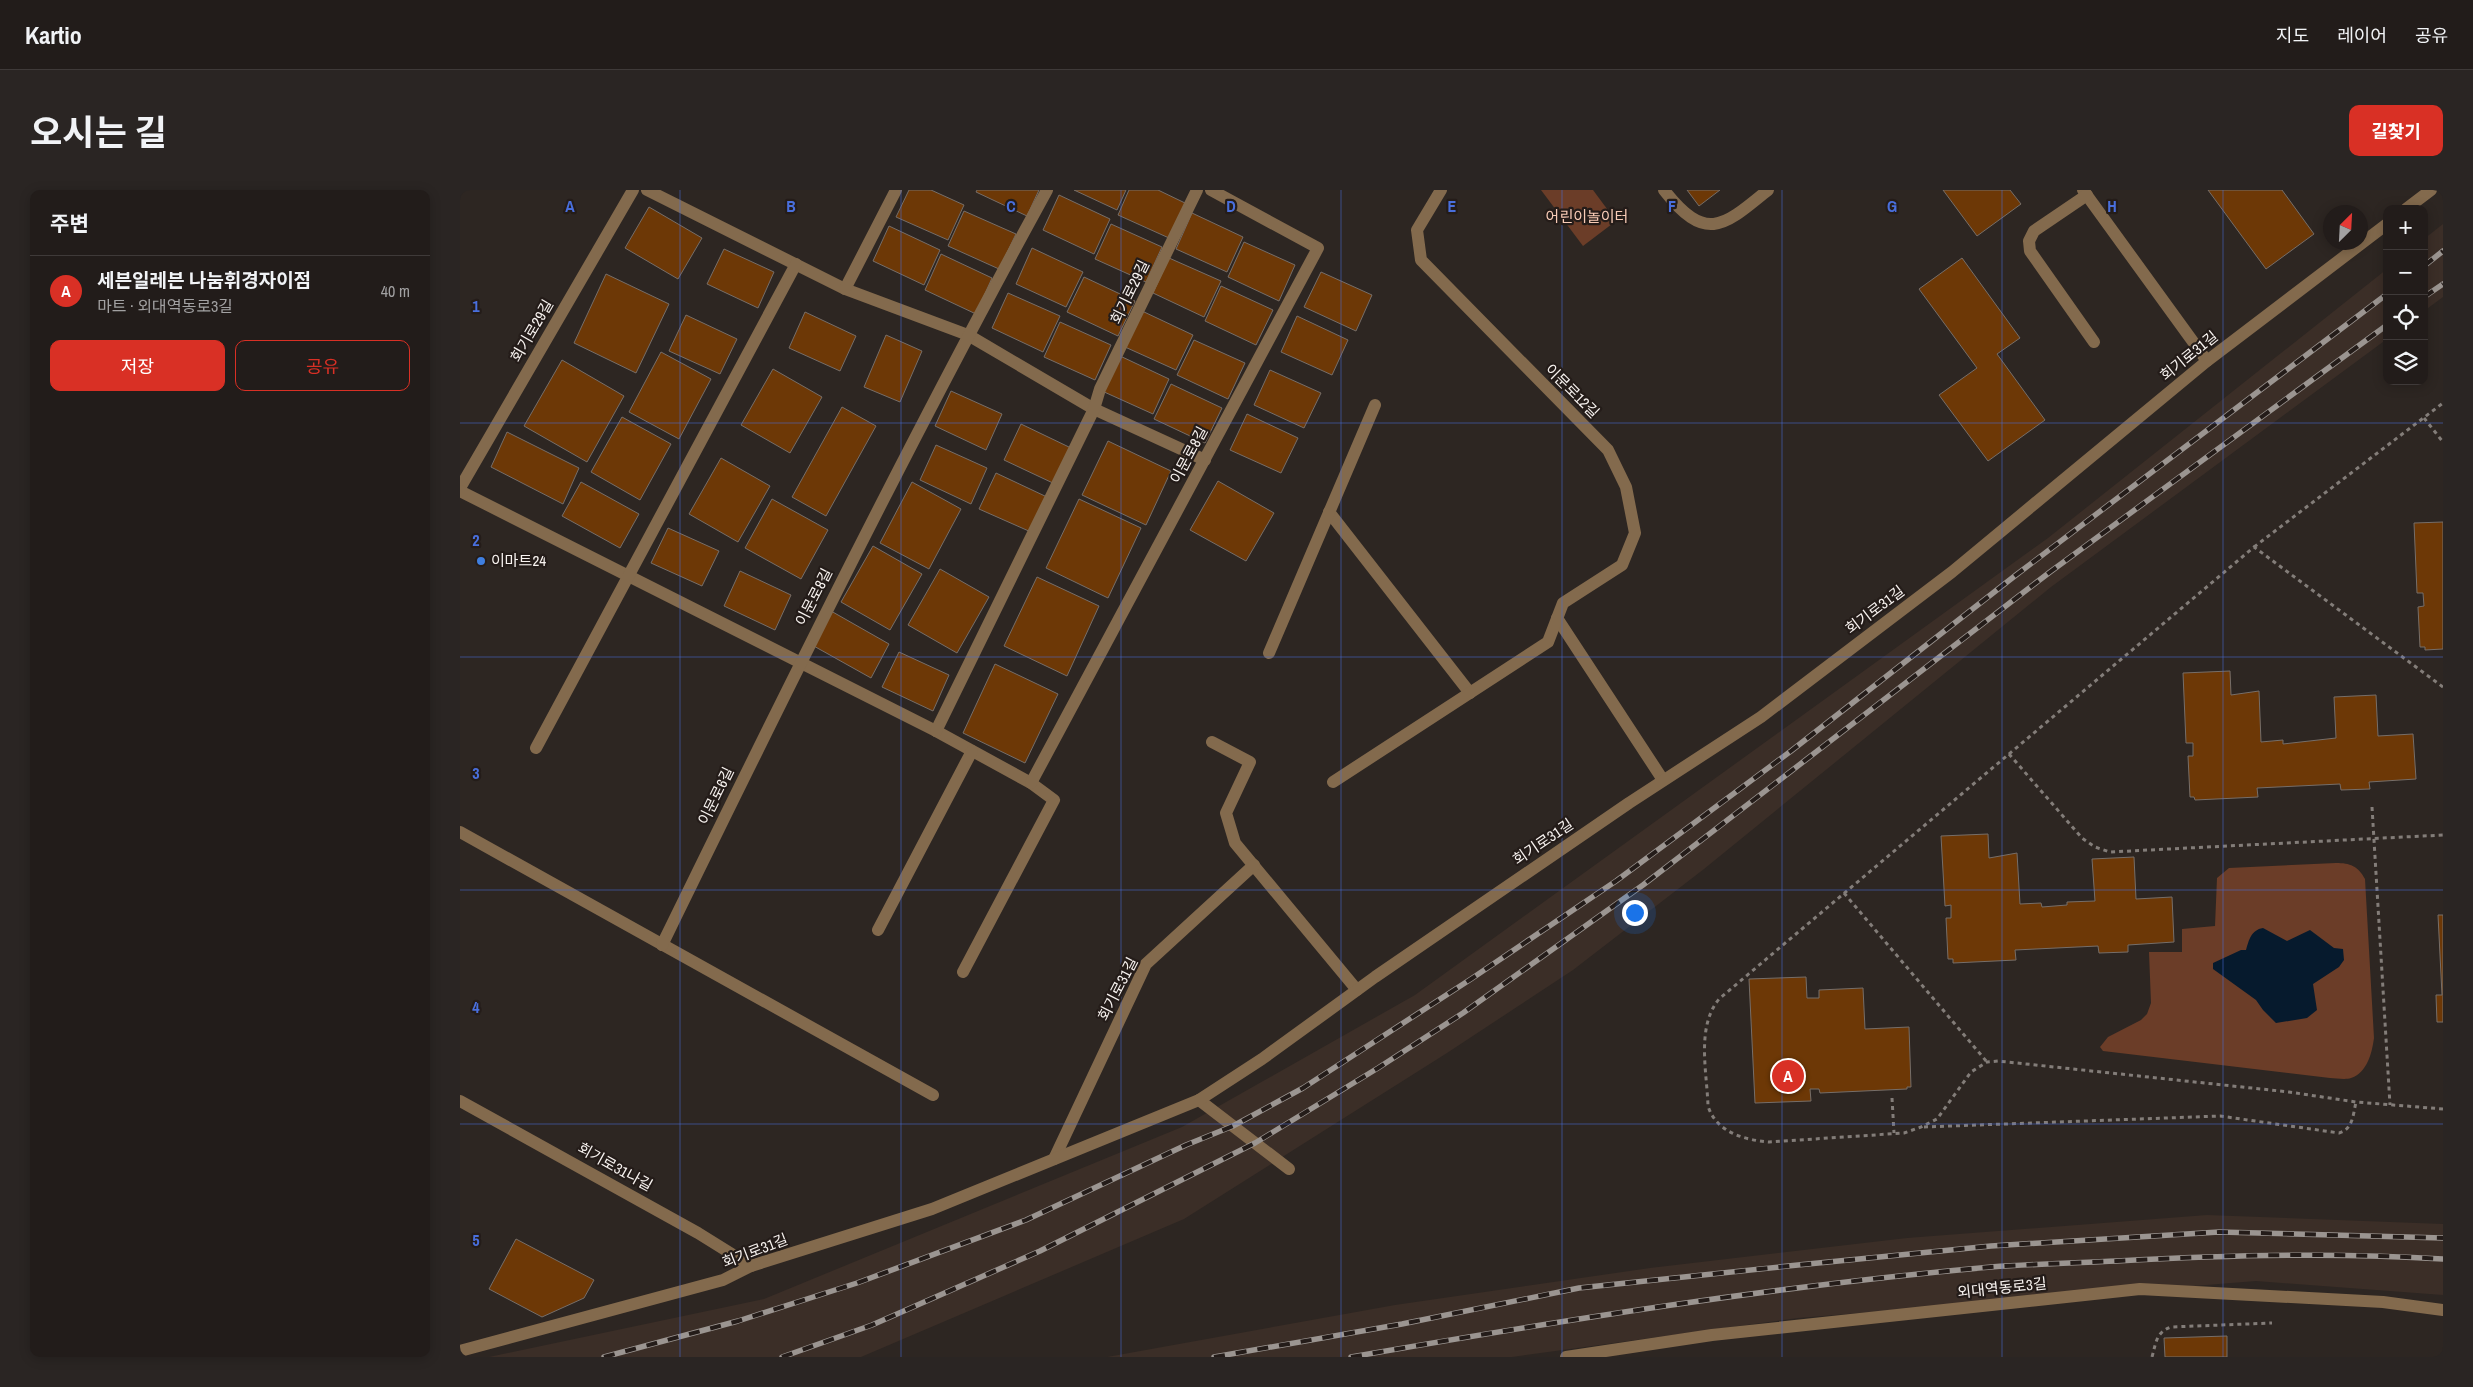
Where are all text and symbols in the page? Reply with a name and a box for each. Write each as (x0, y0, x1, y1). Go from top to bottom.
text: Kartio (25, 19, 82, 51)
text: 지도 (2276, 23, 2309, 48)
text: 레이어 (2337, 23, 2387, 48)
text: 공유 (2415, 23, 2448, 48)
button: 길찾기 (2349, 105, 2443, 156)
text: 오시는 길 (30, 109, 167, 156)
text: A (565, 195, 575, 217)
text: B (786, 195, 796, 217)
text: C (1006, 195, 1016, 217)
text: D (1226, 195, 1236, 217)
text: E (1448, 195, 1457, 217)
text: F (1668, 195, 1676, 217)
text: G (1887, 195, 1897, 217)
text: H (2107, 195, 2117, 217)
north arrow (2323, 205, 2368, 250)
map controls (2383, 205, 2428, 385)
button: + (2383, 205, 2428, 250)
park label: 어린이놀이터 (1546, 206, 1628, 227)
text: 주변 (50, 209, 89, 238)
button: − (2383, 250, 2428, 295)
street label: 회기로29길 (1105, 256, 1154, 327)
text: 세븐일레븐 나눔휘경자이점 (97, 267, 311, 293)
text: A (61, 280, 71, 302)
text: 40 m (381, 280, 410, 302)
text: 마트 · 외대역동로3길 (97, 295, 233, 317)
text: 1 (472, 295, 480, 317)
button: locate (2383, 295, 2428, 340)
street label: 회기로29길 (505, 296, 558, 366)
street label: 회기로31길 (2155, 326, 2222, 385)
button: 저장 (50, 340, 225, 391)
button: 공유 (235, 340, 410, 391)
button: layers (2383, 340, 2428, 385)
street label: 이문로12길 (1541, 359, 1604, 422)
street label: 이문로8길 (1165, 422, 1212, 487)
text: 2 (472, 529, 480, 551)
place label: 이마트24 (491, 550, 546, 571)
marker: 이마트24 (475, 555, 487, 567)
street label: 이문로8길 (790, 564, 837, 629)
street label: 회기로31길 (1841, 580, 1909, 639)
text: 3 (472, 762, 480, 784)
street label: 이문로6길 (693, 763, 739, 828)
street label: 회기로31길 (1508, 814, 1577, 870)
your location (1622, 900, 1648, 926)
street label: 회기로31길 (1093, 953, 1143, 1024)
text: 4 (472, 996, 480, 1018)
pin: A (1772, 1057, 1804, 1095)
street label: 회기로31나길 (574, 1137, 656, 1196)
street label: 회기로31길 (719, 1228, 791, 1273)
text: 5 (472, 1229, 480, 1251)
street label: 외대역동로3길 (1956, 1272, 2048, 1303)

